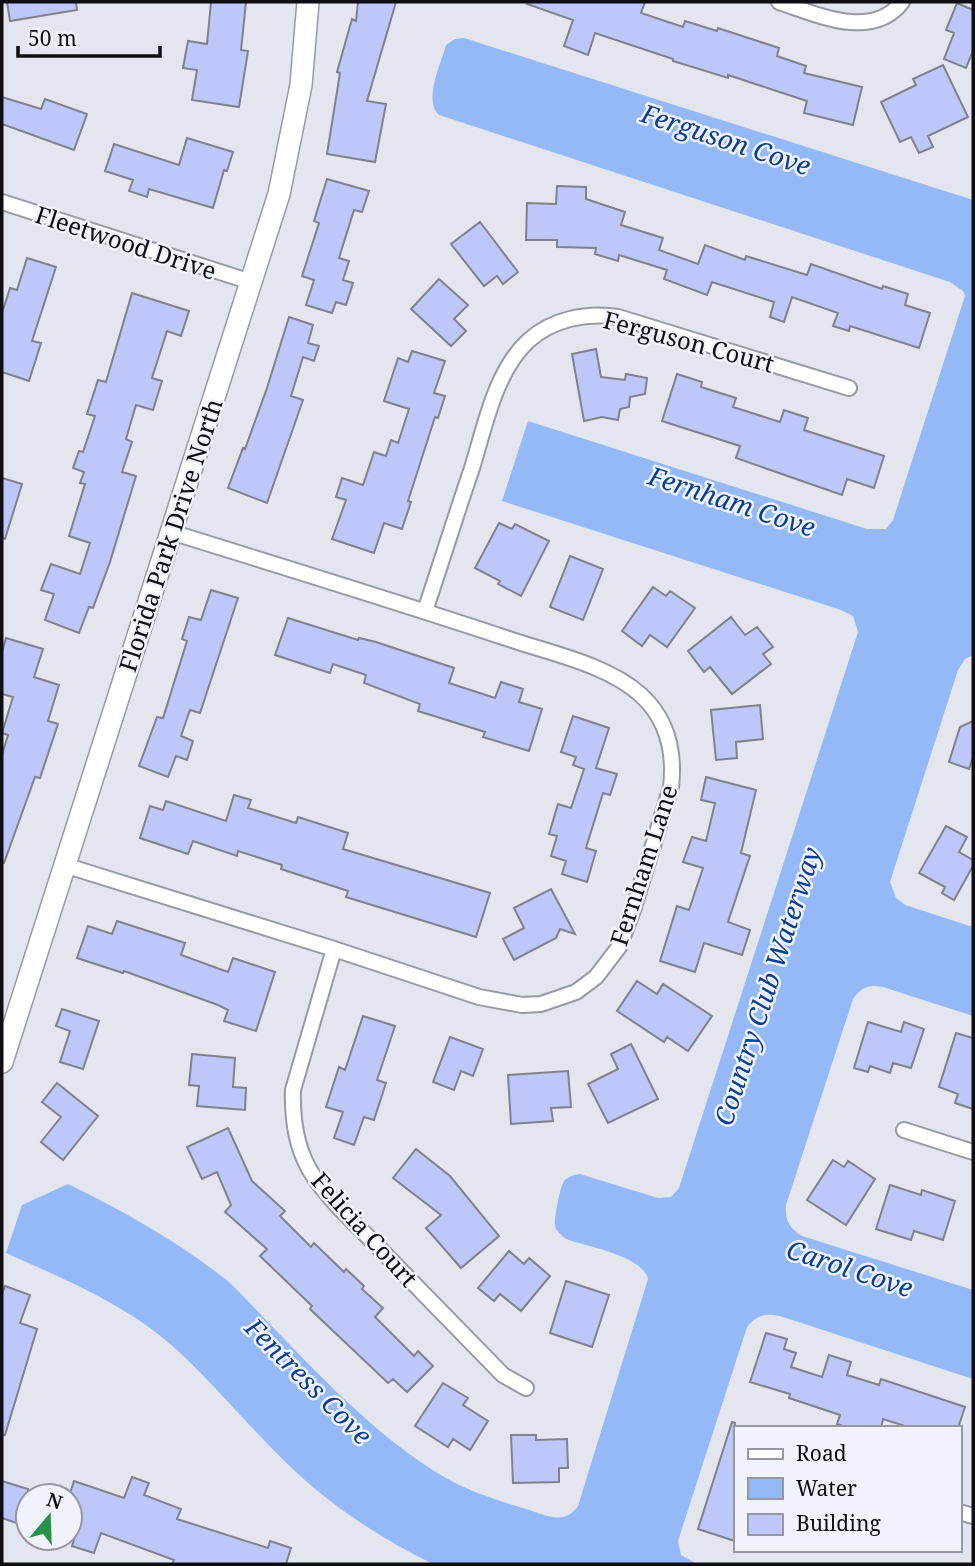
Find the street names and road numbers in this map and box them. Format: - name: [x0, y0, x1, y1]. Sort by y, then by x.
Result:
- street label: Fleetwood Drive: [31, 197, 221, 287]
- street label: Ferguson Court: [600, 302, 778, 380]
- street label: Florida Park Drive North: [110, 394, 230, 676]
- street label: Fernham Lane: [601, 780, 685, 950]
- street label: Felicia Court: [305, 1164, 425, 1294]

